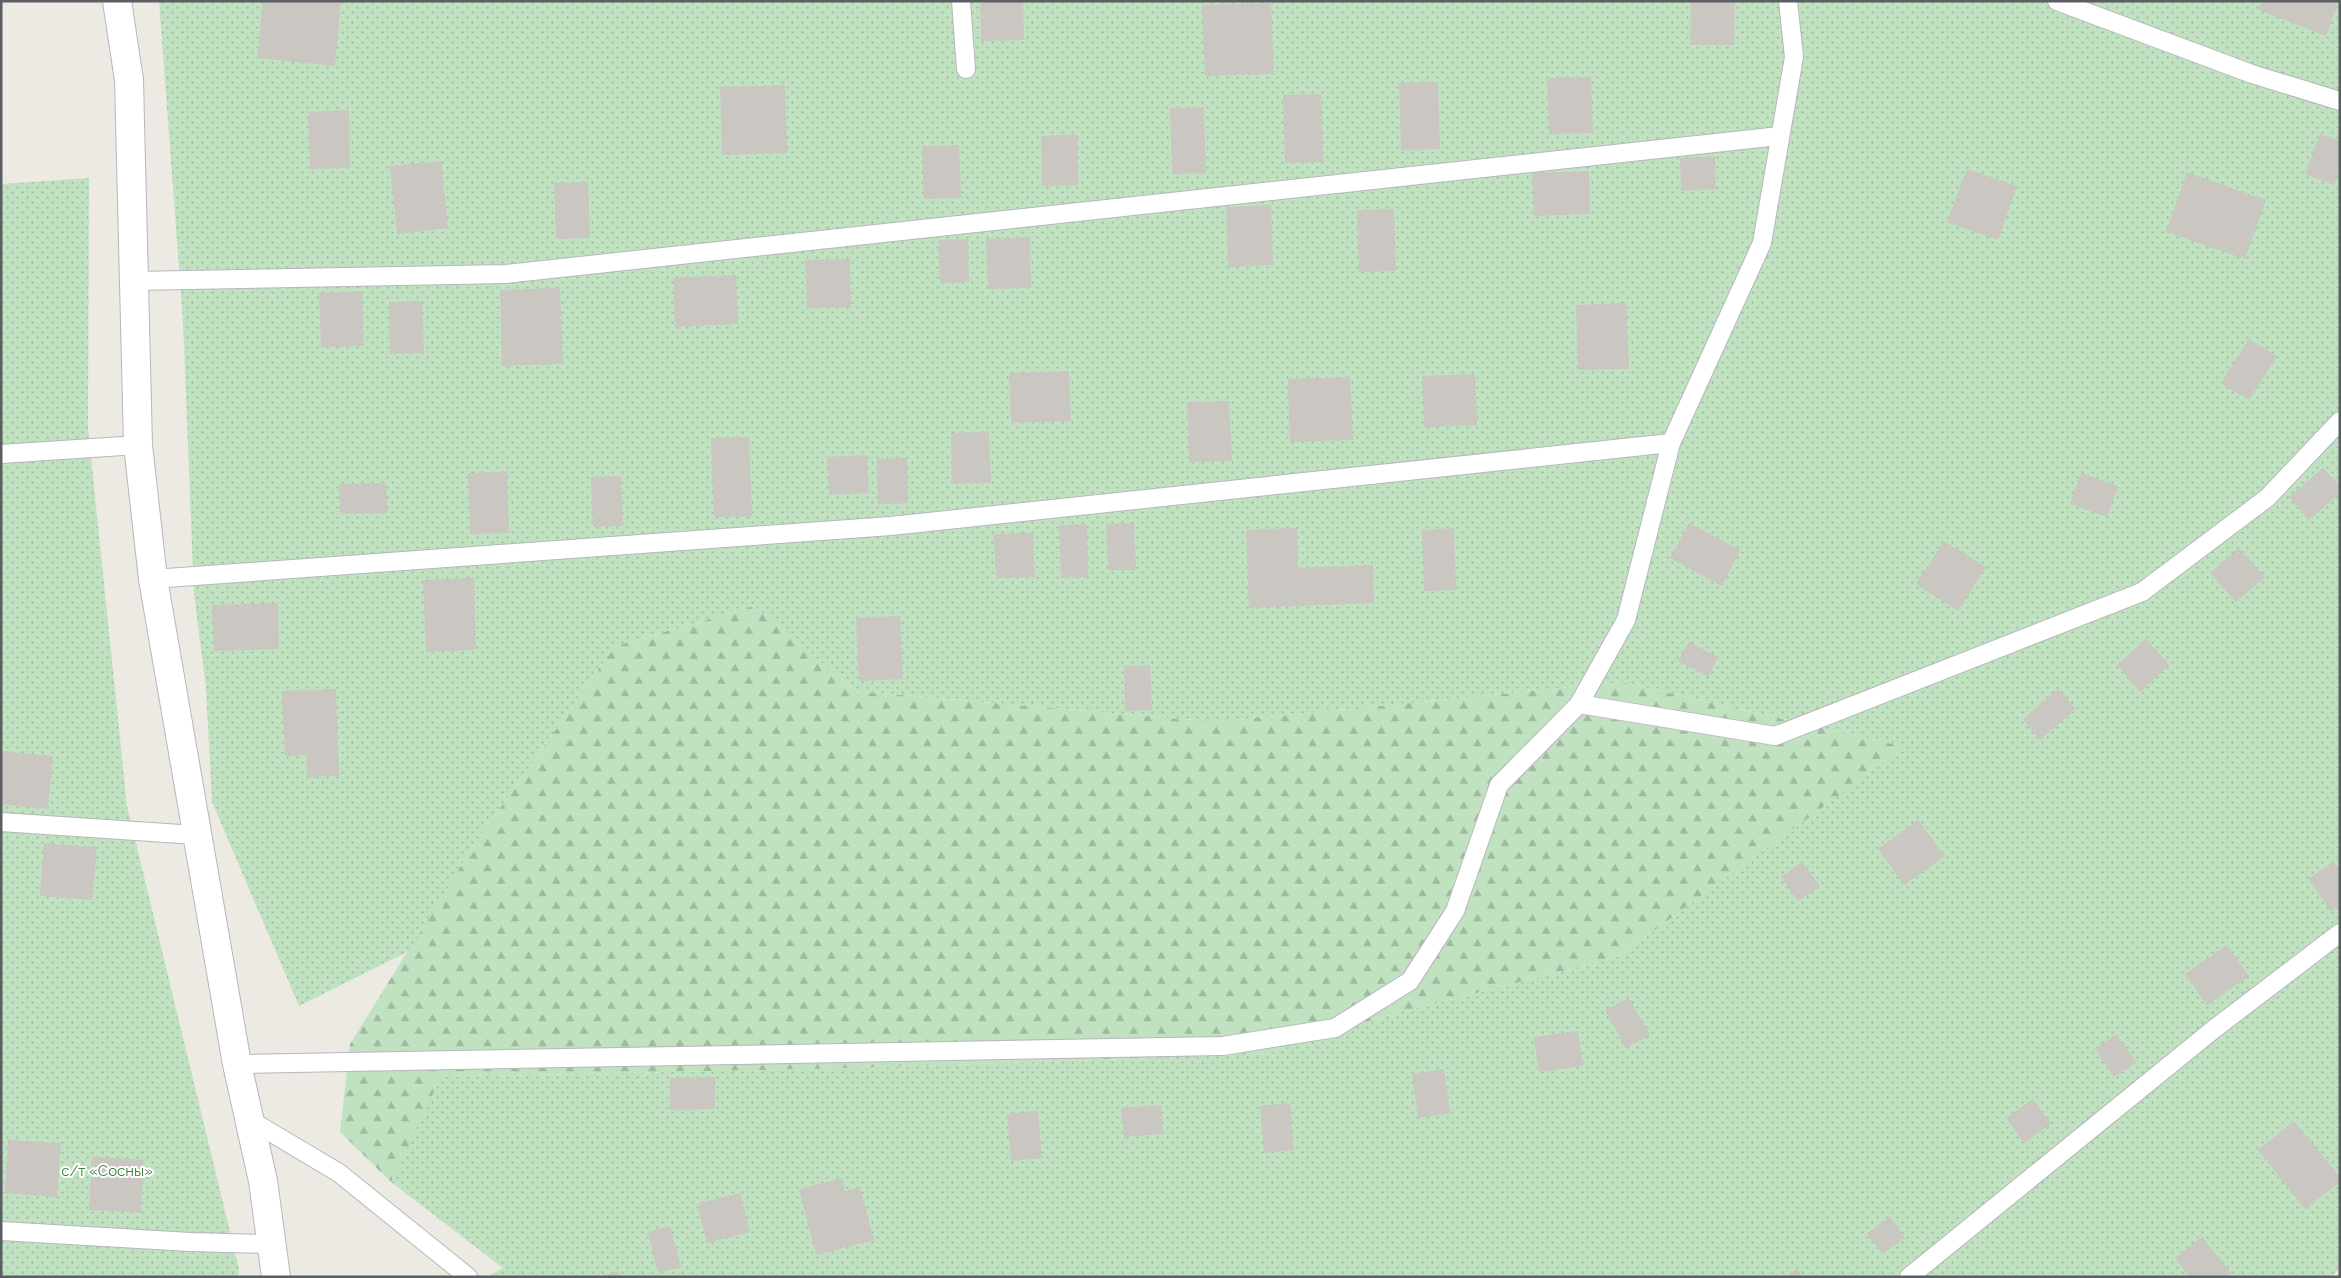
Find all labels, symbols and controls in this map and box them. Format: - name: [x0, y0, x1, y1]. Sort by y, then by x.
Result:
- park label: с/т «Сосны»: [61, 1162, 153, 1180]

